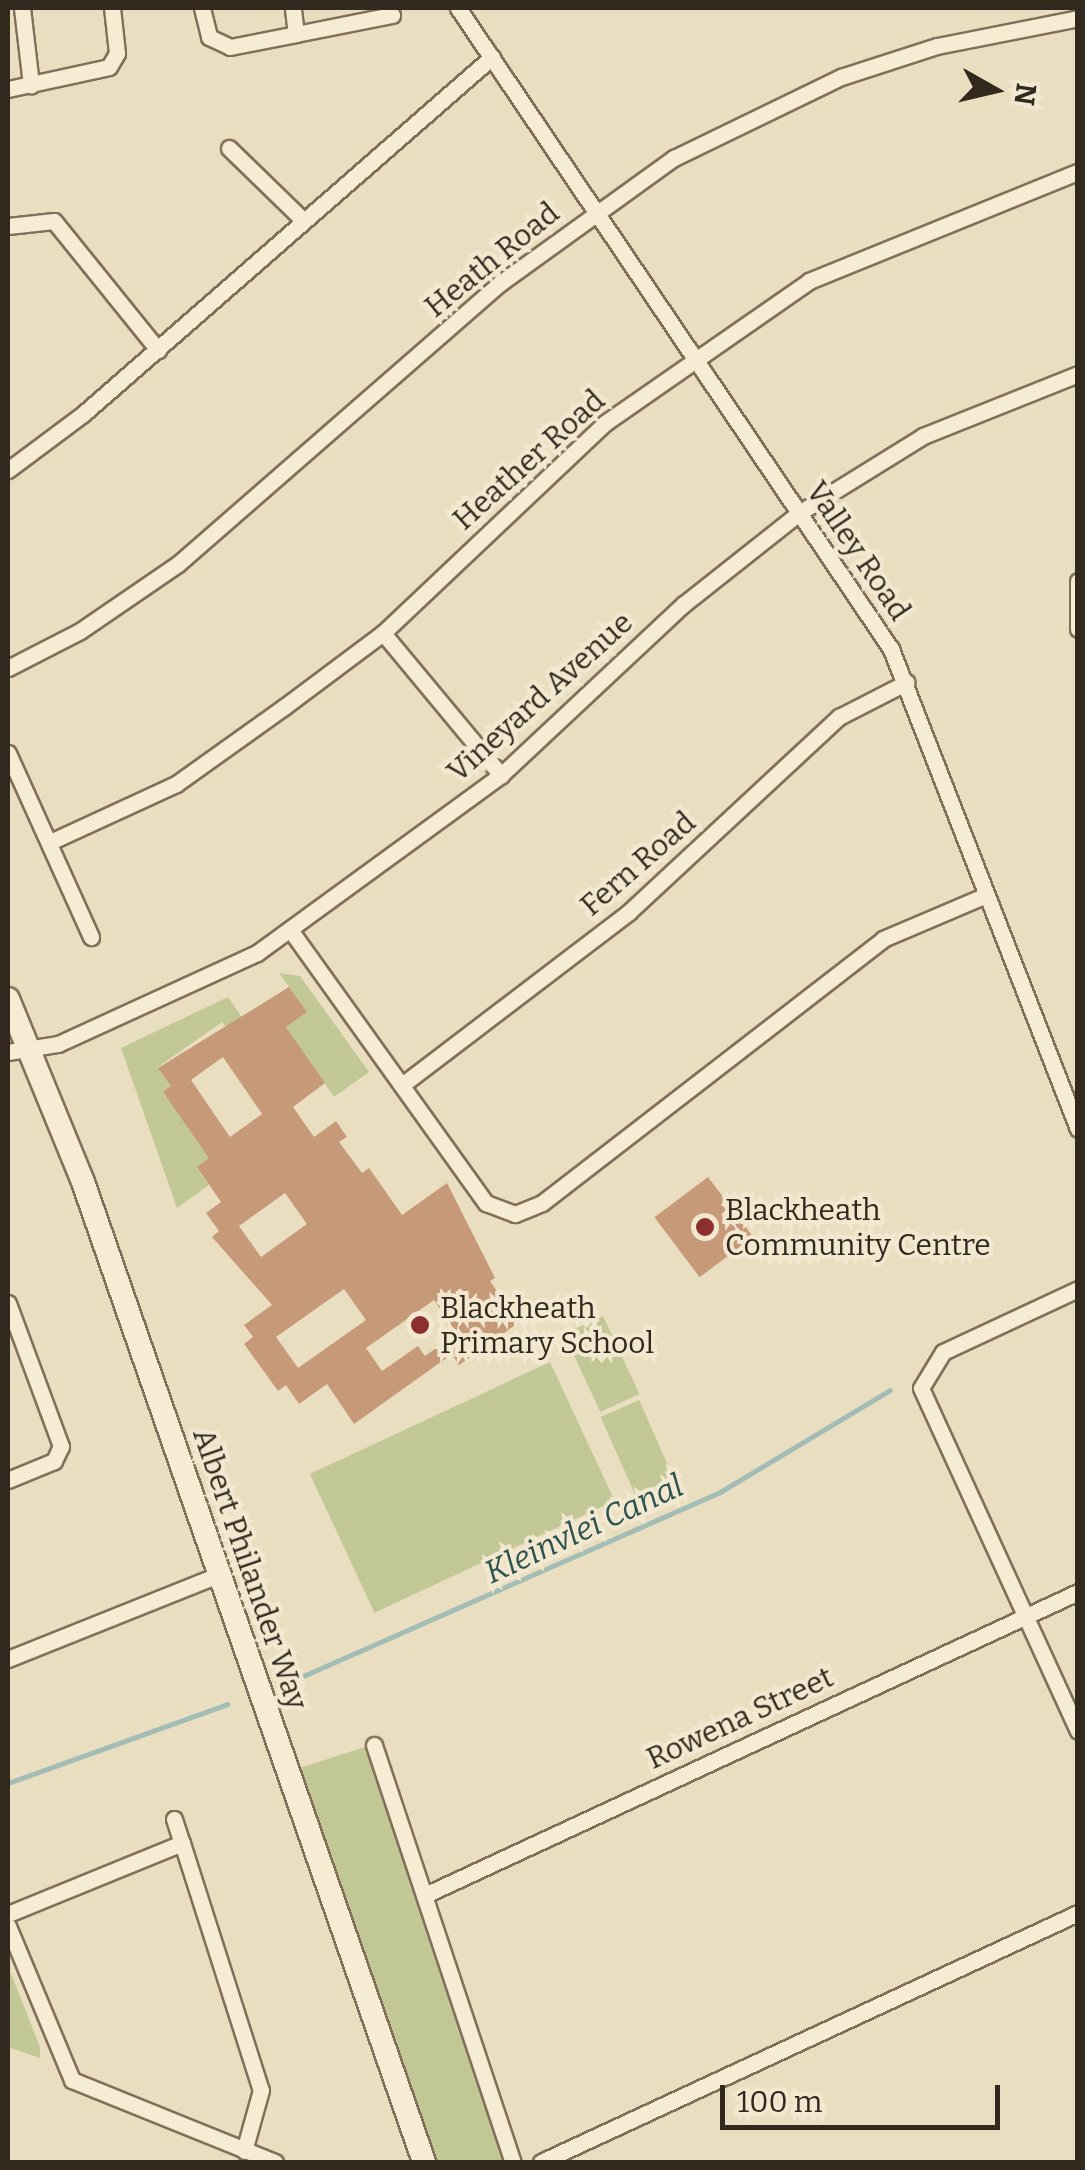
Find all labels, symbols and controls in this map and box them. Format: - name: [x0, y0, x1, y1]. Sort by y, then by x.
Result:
- north arrow: [945, 40, 1045, 140]
- text: N: [1007, 81, 1043, 107]
- street label: Heath Road: [418, 195, 566, 325]
- street label: Heather Road: [446, 383, 612, 537]
- street label: Valley Road: [798, 475, 918, 627]
- street label: Vineyard Avenue: [440, 604, 640, 790]
- street label: Fern Road: [573, 804, 703, 924]
- place label: Blackheath Community Centre: [725, 1192, 991, 1262]
- marker: Blackheath Community Centre: [694, 1216, 716, 1238]
- place label: Blackheath Primary School: [440, 1290, 654, 1360]
- marker: Blackheath Primary School: [409, 1314, 431, 1336]
- street label: Albert Philander Way: [185, 1424, 315, 1714]
- water label: Kleinvlei Canal: [479, 1466, 689, 1592]
- street label: Rowena Street: [641, 1659, 839, 1777]
- scale bar: [725, 2065, 1005, 2127]
- text: 100 m: [737, 2084, 822, 2120]

